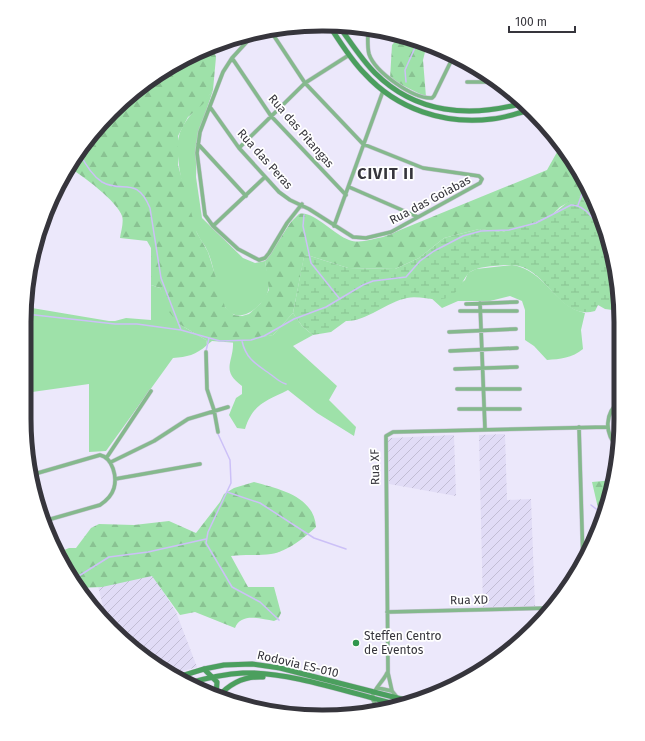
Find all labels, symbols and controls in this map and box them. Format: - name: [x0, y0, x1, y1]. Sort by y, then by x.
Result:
- scale bar: [509, 8, 575, 34]
- text: 100 m: [515, 15, 547, 29]
- street label: Rua das Pitangas: [265, 91, 337, 171]
- street label: Rua das Peras: [234, 126, 296, 192]
- district label: CIVIT II: [357, 164, 415, 183]
- street label: Rua das Goiabas: [387, 173, 473, 227]
- street label: Rua XF: [368, 449, 382, 485]
- street label: Rua XD: [450, 593, 488, 607]
- place label: Steffen Centro de Eventos: [364, 629, 442, 657]
- marker: Steffen Centro de Eventos: [351, 638, 361, 648]
- street label: Rodovia ES-010: [256, 648, 340, 680]

